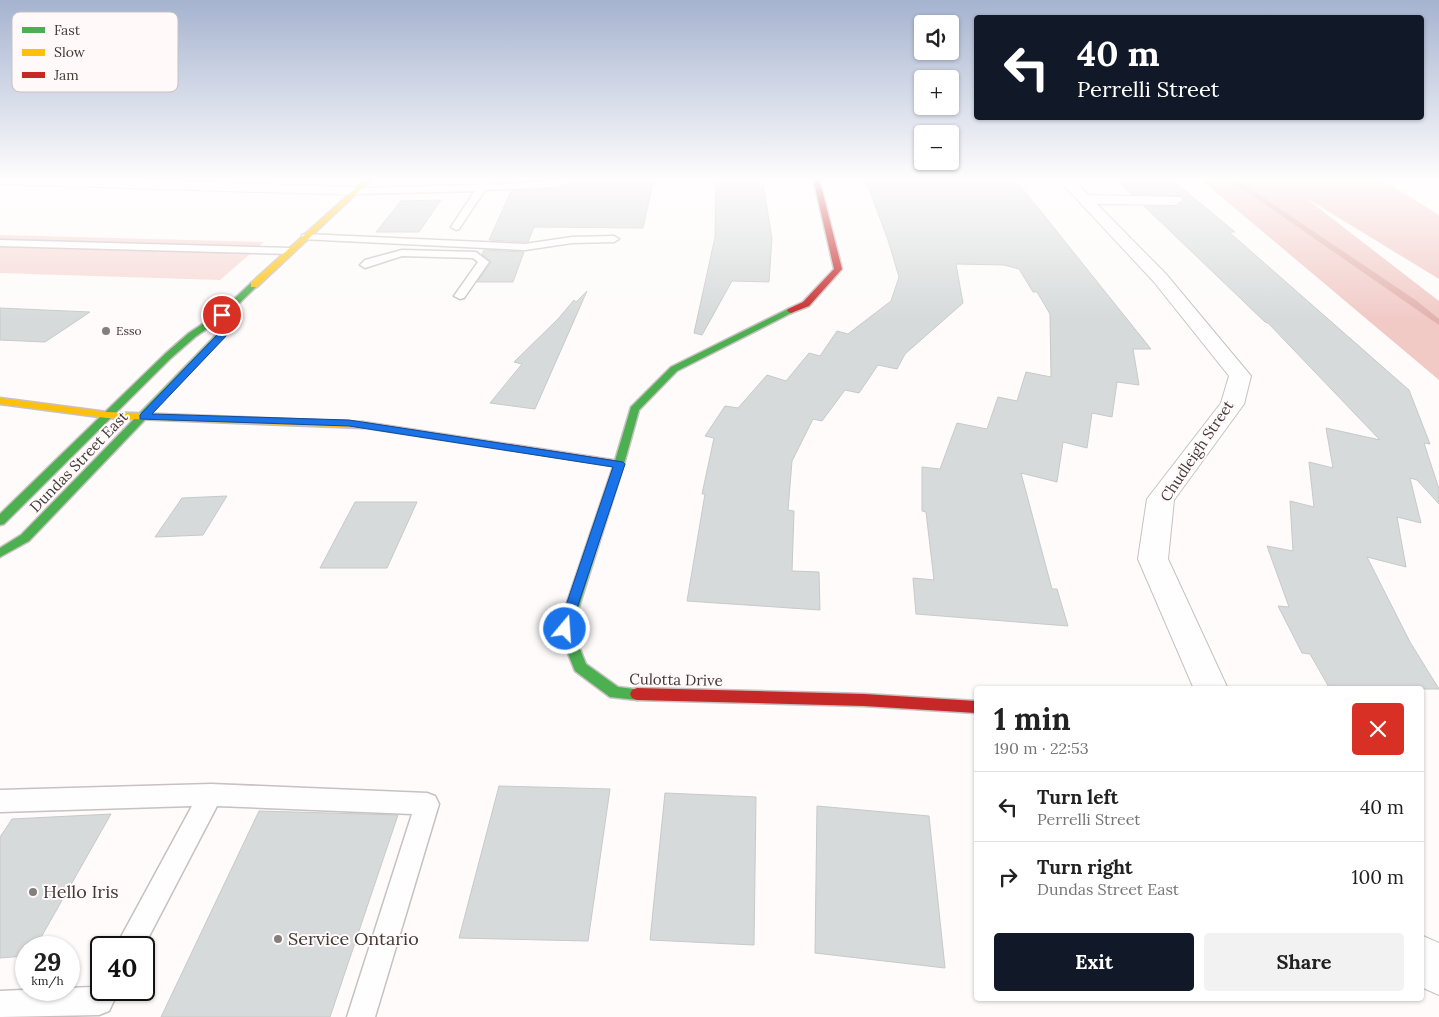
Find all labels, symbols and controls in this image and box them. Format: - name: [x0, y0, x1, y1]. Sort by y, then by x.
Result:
- legend: [12, 12, 178, 92]
- map controls: [914, 15, 959, 170]
- button: sound: [914, 15, 959, 60]
- text: Fast: [54, 21, 81, 39]
- text: 40 m: [1077, 31, 1160, 76]
- icon: left: [994, 35, 1059, 100]
- text: Slow: [54, 43, 86, 61]
- text: Jam: [53, 66, 79, 84]
- button: +: [914, 70, 959, 115]
- text: Perrelli Street: [1077, 75, 1219, 103]
- button: −: [914, 125, 959, 170]
- pin: [201, 294, 243, 336]
- icon: arrive: [208, 301, 236, 329]
- place label: Esso: [116, 323, 142, 338]
- marker: Esso: [100, 325, 112, 337]
- street label: Chudleigh Street: [1156, 396, 1238, 505]
- street label: Dundas Street East: [26, 407, 132, 516]
- position arrow: [538, 602, 590, 654]
- street label: Culotta Drive: [629, 669, 723, 690]
- text: 1 min: [994, 700, 1071, 738]
- button: close: [1352, 703, 1404, 755]
- text: 190 m · 22:53: [994, 738, 1089, 758]
- text: Turn left: [1037, 785, 1118, 809]
- icon: left: [994, 793, 1022, 821]
- text: 40 m: [1360, 795, 1404, 819]
- text: Perrelli Street: [1037, 809, 1140, 829]
- text: Turn right: [1037, 855, 1133, 879]
- icon: right: [994, 863, 1022, 891]
- text: 100 m: [1352, 865, 1404, 889]
- text: Dundas Street East: [1037, 879, 1179, 899]
- place label: Hello Iris: [43, 880, 119, 903]
- marker: Hello Iris: [27, 886, 39, 898]
- place label: Service Ontario: [288, 927, 419, 950]
- marker: Service Ontario: [272, 933, 284, 945]
- button: Exit: [994, 933, 1194, 991]
- button: Share: [1204, 933, 1404, 991]
- speed limit sign: 40: [90, 936, 155, 1001]
- text: 29: [34, 946, 61, 978]
- text: km/h: [31, 973, 64, 988]

